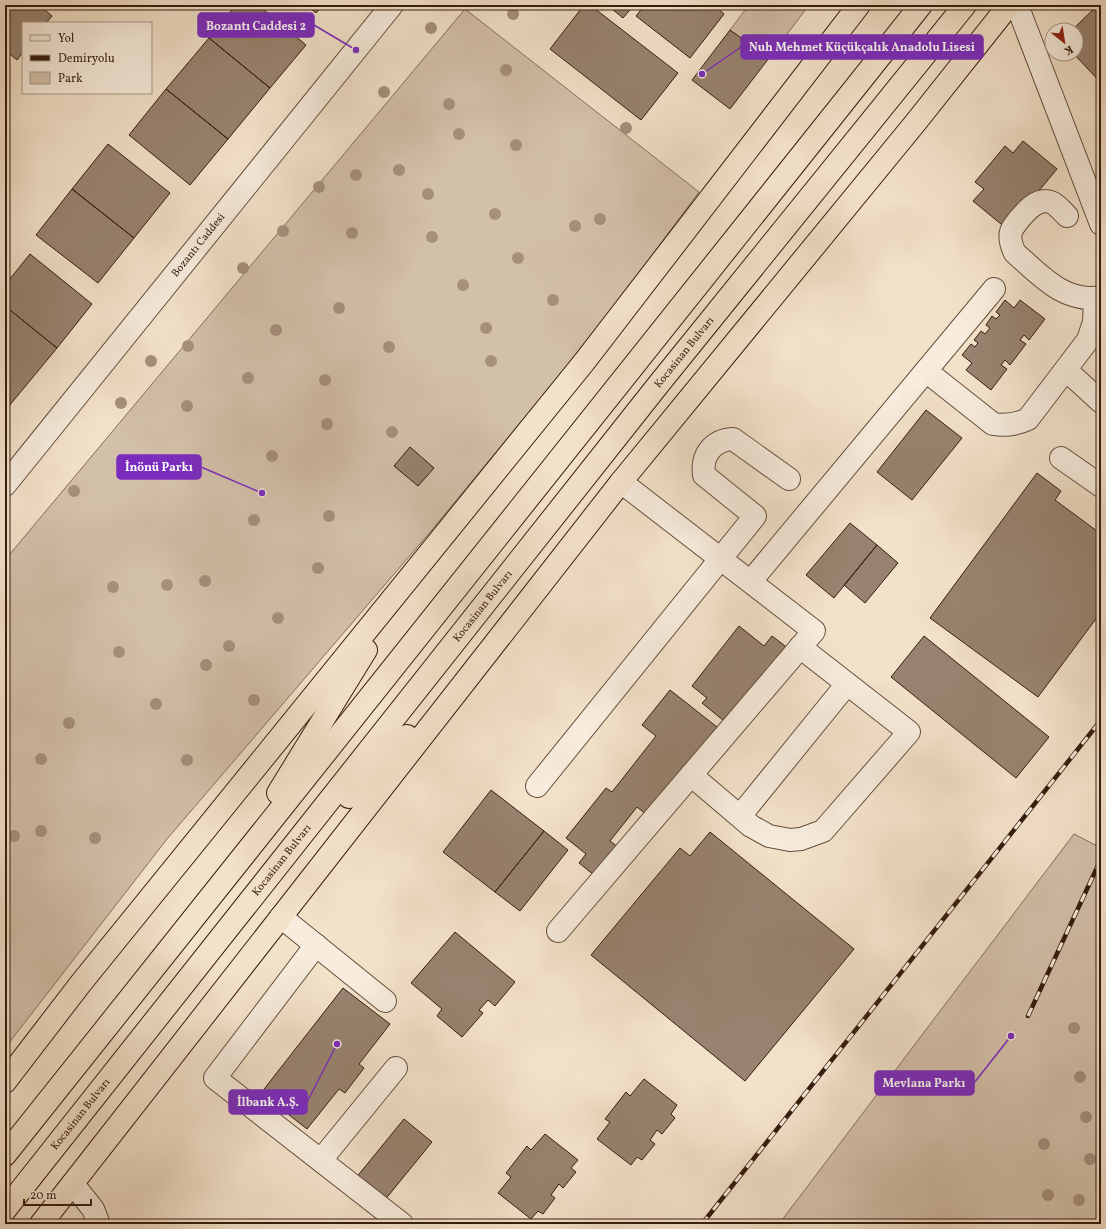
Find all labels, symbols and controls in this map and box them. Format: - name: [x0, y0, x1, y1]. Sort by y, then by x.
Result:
- callout: Bozantı Caddesi 2: [198, 13, 314, 37]
- text: Bozantı Caddesi 2: [206, 19, 306, 35]
- legend: [22, 22, 152, 94]
- north arrow: [1044, 22, 1084, 62]
- text: Yol: [58, 31, 75, 47]
- callout: Nuh Mehmet Küçükçalık Anadolu Lisesi: [741, 35, 983, 59]
- text: Nuh Mehmet Küçükçalık Anadolu Lisesi: [749, 40, 975, 56]
- text: K: [1061, 41, 1075, 58]
- text: Demiryolu: [58, 51, 115, 67]
- text: Park: [58, 71, 83, 87]
- street label: Bozantı Caddesi: [168, 210, 229, 280]
- street label: Kocasinan Bulvarı: [651, 314, 718, 391]
- callout: İnönü Parkı: [117, 455, 201, 479]
- text: İnönü Parkı: [125, 460, 193, 476]
- street label: Kocasinan Bulvarı: [450, 567, 516, 645]
- street label: Kocasinan Bulvarı: [249, 821, 315, 899]
- callout: Mevlana Parkı: [875, 1071, 974, 1095]
- street label: Kocasinan Bulvarı: [48, 1075, 114, 1153]
- text: Mevlana Parkı: [883, 1076, 966, 1092]
- callout: İlbank A.Ş.: [229, 1090, 307, 1114]
- text: İlbank A.Ş.: [237, 1095, 299, 1111]
- scale bar: [24, 1181, 91, 1207]
- text: 20 m: [30, 1188, 57, 1204]

